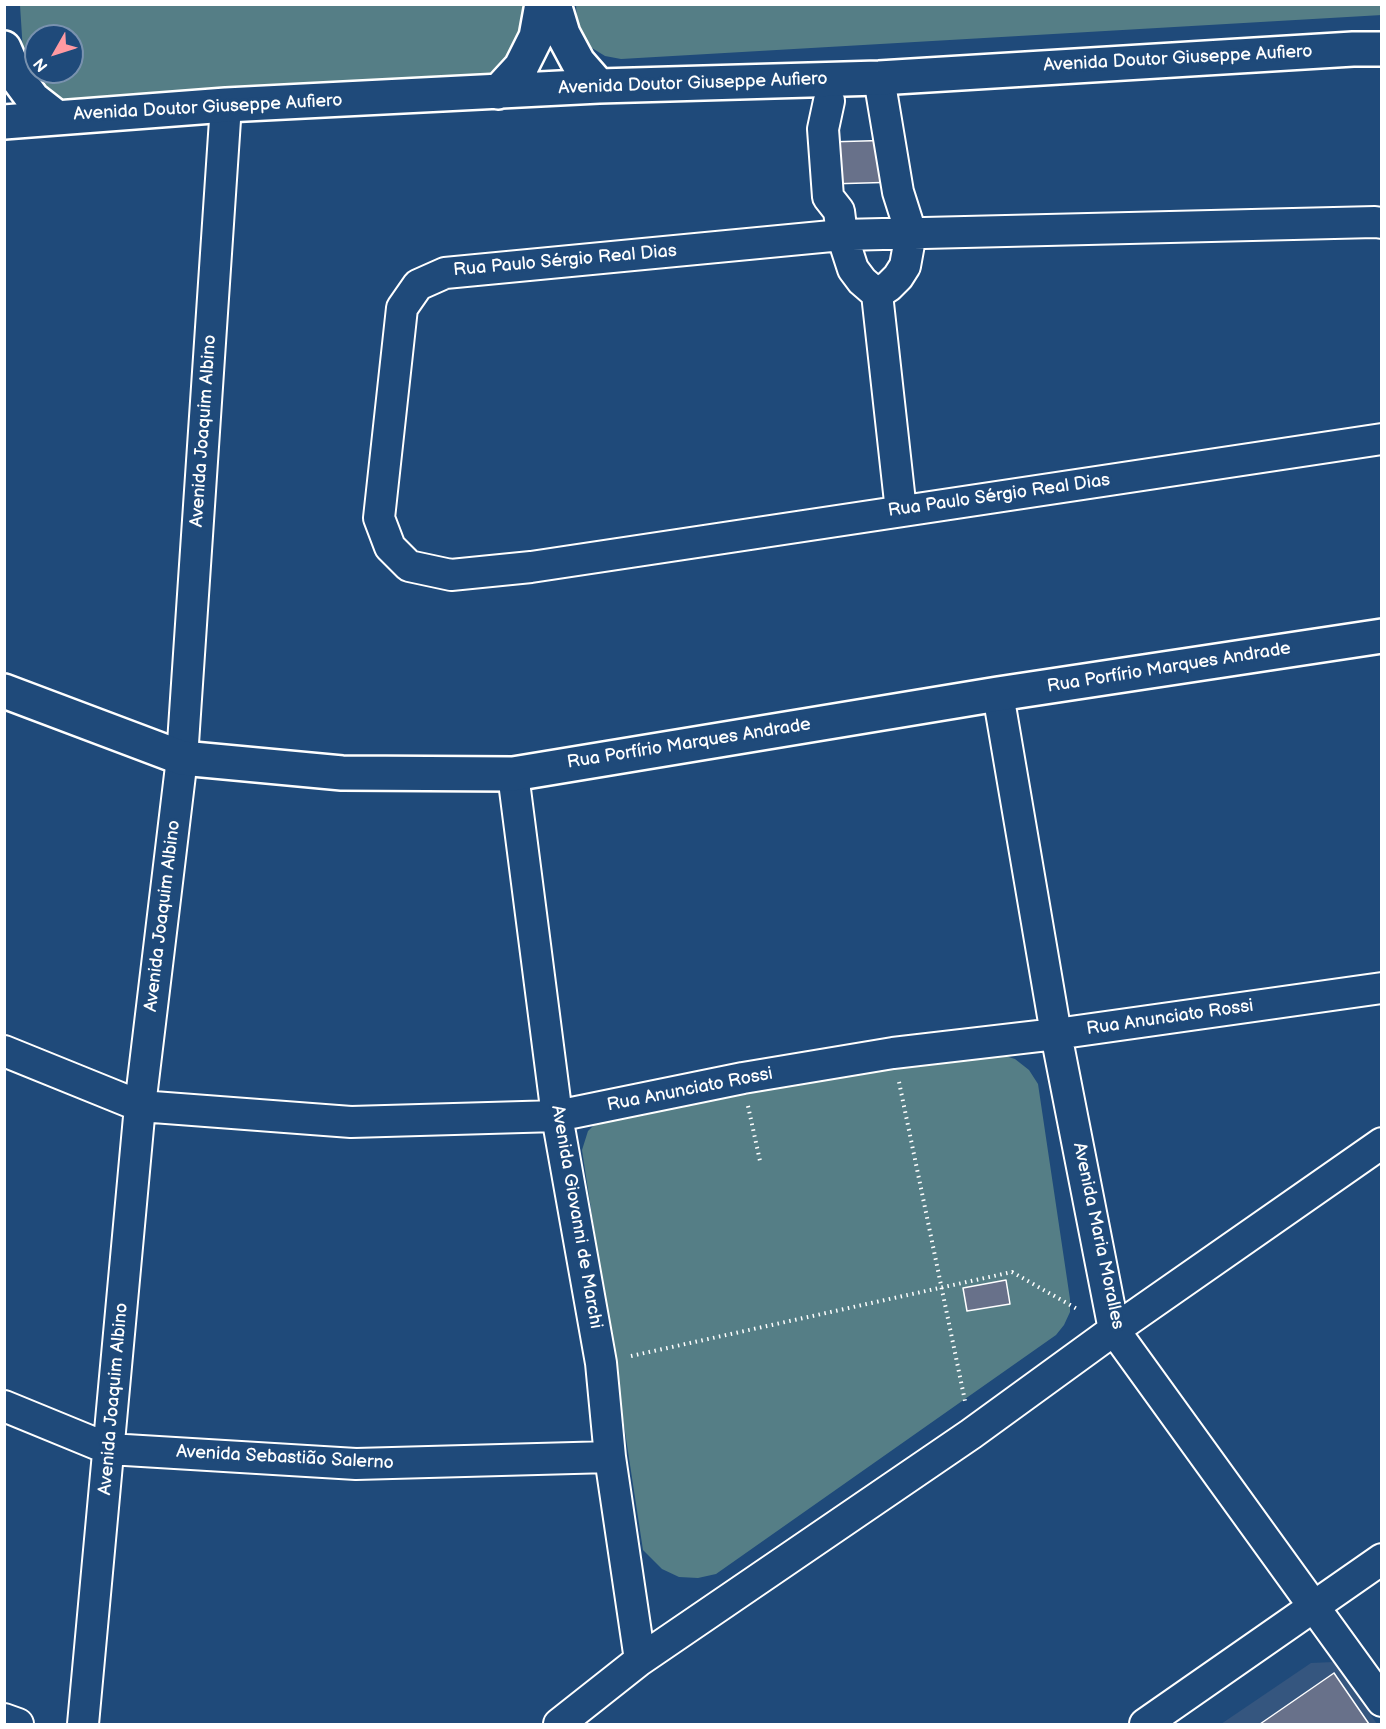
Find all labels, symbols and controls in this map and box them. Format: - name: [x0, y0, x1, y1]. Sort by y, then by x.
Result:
- north arrow: [24, 24, 84, 84]
- street label: Avenida Doutor Giuseppe Aufiero: [1043, 41, 1313, 77]
- text: N: [30, 54, 52, 75]
- street label: Avenida Doutor Giuseppe Aufiero: [558, 69, 828, 99]
- street label: Avenida Doutor Giuseppe Aufiero: [73, 90, 343, 126]
- street label: Rua Paulo Sérgio Real Dias: [452, 240, 678, 282]
- street label: Avenida Joaquim Albino: [186, 334, 222, 528]
- street label: Rua Paulo Sérgio Real Dias: [887, 470, 1111, 522]
- street label: Rua Porfírio Marques Andrade: [1046, 638, 1292, 698]
- street label: Rua Porfírio Marques Andrade: [566, 714, 812, 774]
- street label: Avenida Joaquim Albino: [141, 819, 185, 1013]
- street label: Rua Anunciato Rossi: [1085, 996, 1255, 1040]
- street label: Rua Anunciato Rossi: [605, 1063, 775, 1117]
- street label: Avenida Giovanni de Marchi: [546, 1104, 606, 1330]
- street label: Avenida Maria Moralles: [1068, 1141, 1128, 1331]
- street label: Avenida Joaquim Albino: [95, 1302, 133, 1496]
- street label: Avenida Sebastião Salerno: [176, 1442, 394, 1474]

